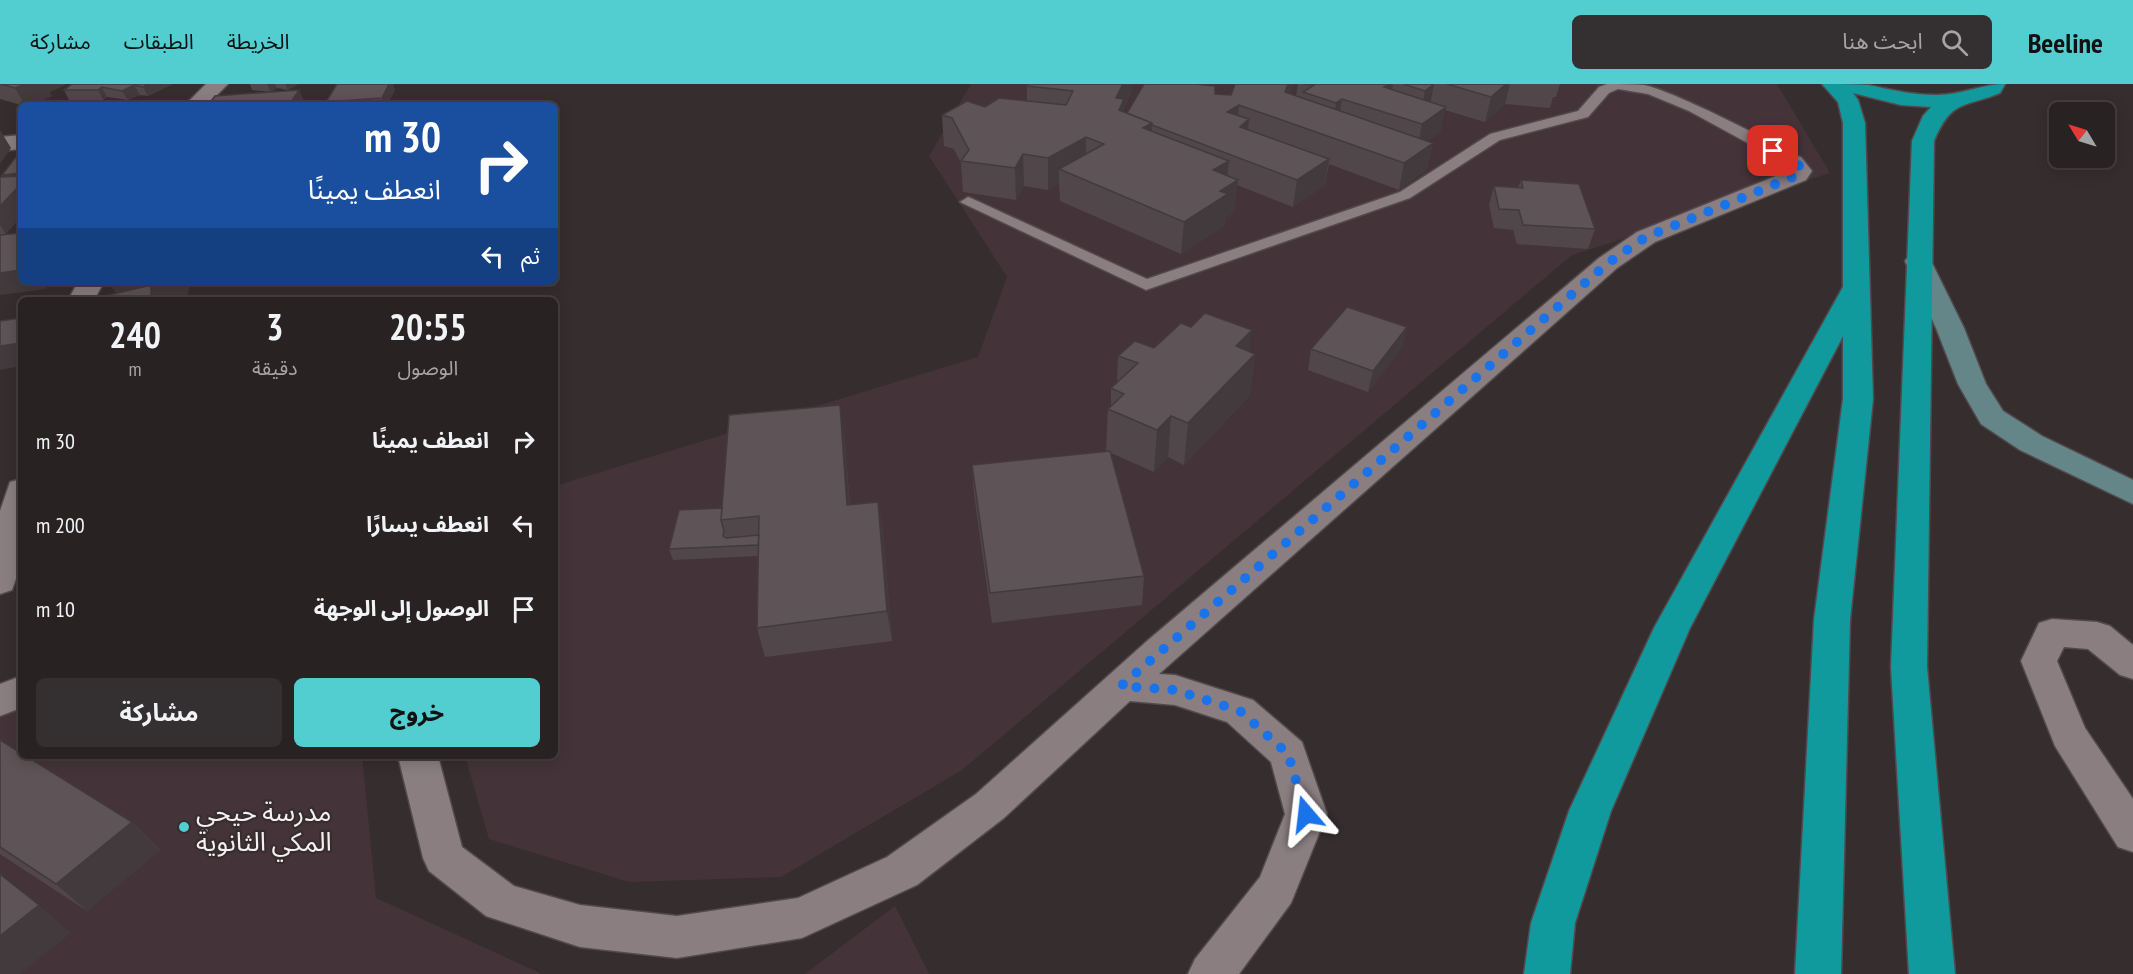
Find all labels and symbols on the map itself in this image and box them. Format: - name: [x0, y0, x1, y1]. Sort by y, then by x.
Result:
- north arrow: [2049, 102, 2115, 168]
- pin: [1747, 125, 1798, 176]
- position arrow: [1274, 782, 1338, 846]
- place label: مدرسة حيحي المكي الثانوية: [196, 795, 332, 862]
- marker: مدرسة حيحي المكي الثانوية: [177, 820, 191, 834]

